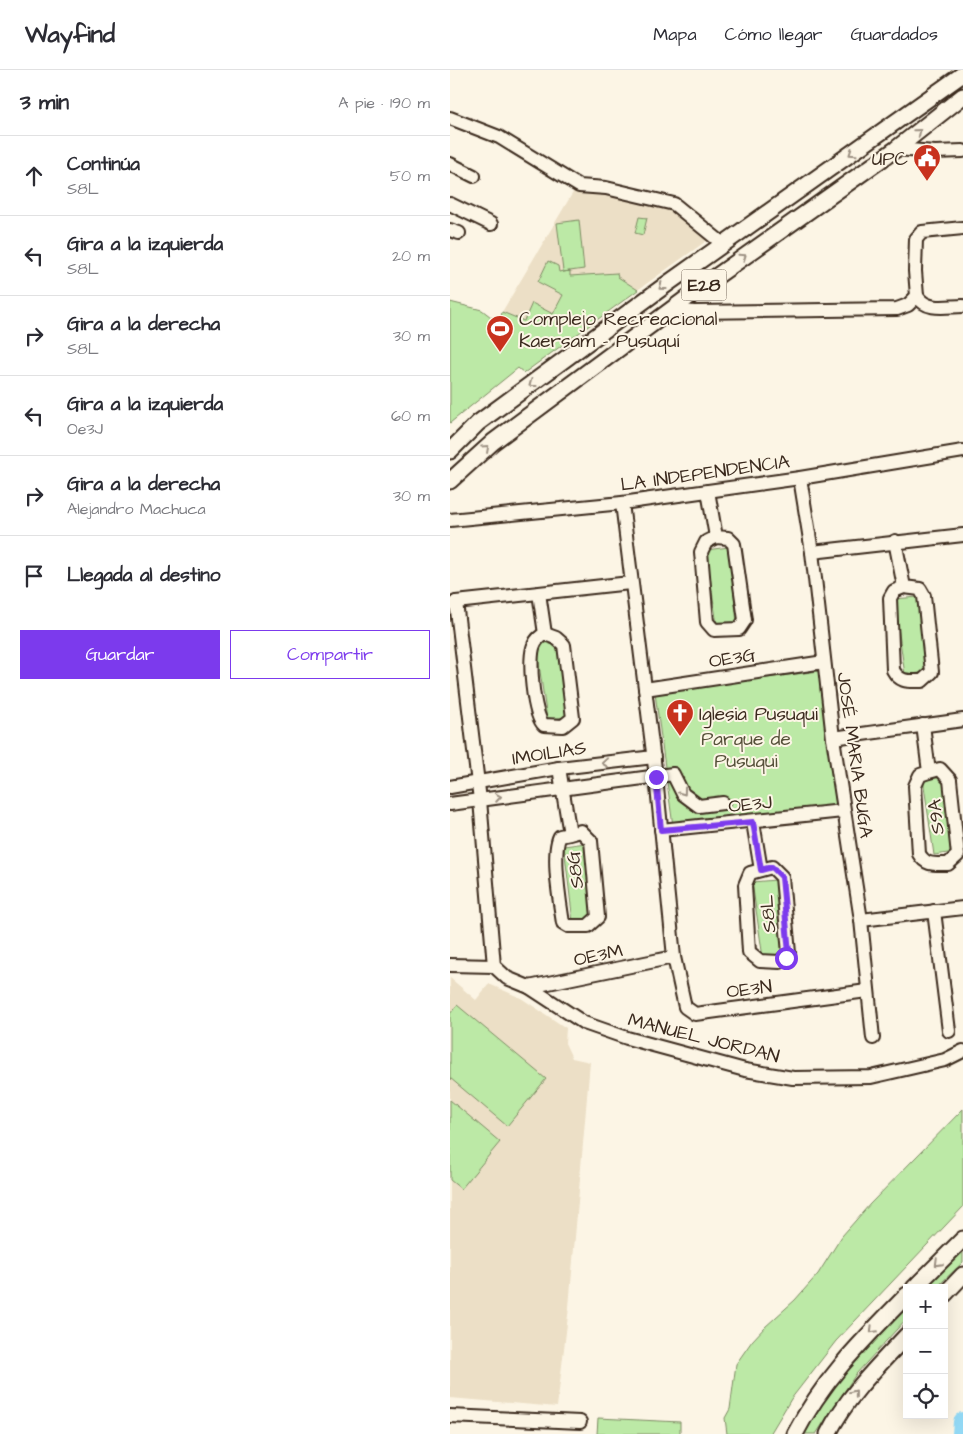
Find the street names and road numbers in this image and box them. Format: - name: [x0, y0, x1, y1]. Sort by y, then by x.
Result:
- road number: E28: [682, 270, 726, 300]
- street label: LA INDEPENDENCIA: [619, 448, 792, 499]
- street label: OE3G: [707, 641, 757, 675]
- street label: JOSÉ MARIA BUGA: [829, 670, 880, 840]
- street label: IMOILIAS: [510, 734, 588, 773]
- street label: OE3J: [727, 789, 773, 820]
- street label: S9A: [921, 798, 952, 836]
- street label: S8G: [560, 849, 591, 890]
- street label: S8L: [753, 894, 784, 934]
- street label: OE3M: [571, 937, 626, 974]
- street label: OE3N: [725, 973, 774, 1006]
- street label: MANUEL JORDAN: [625, 1007, 782, 1070]

